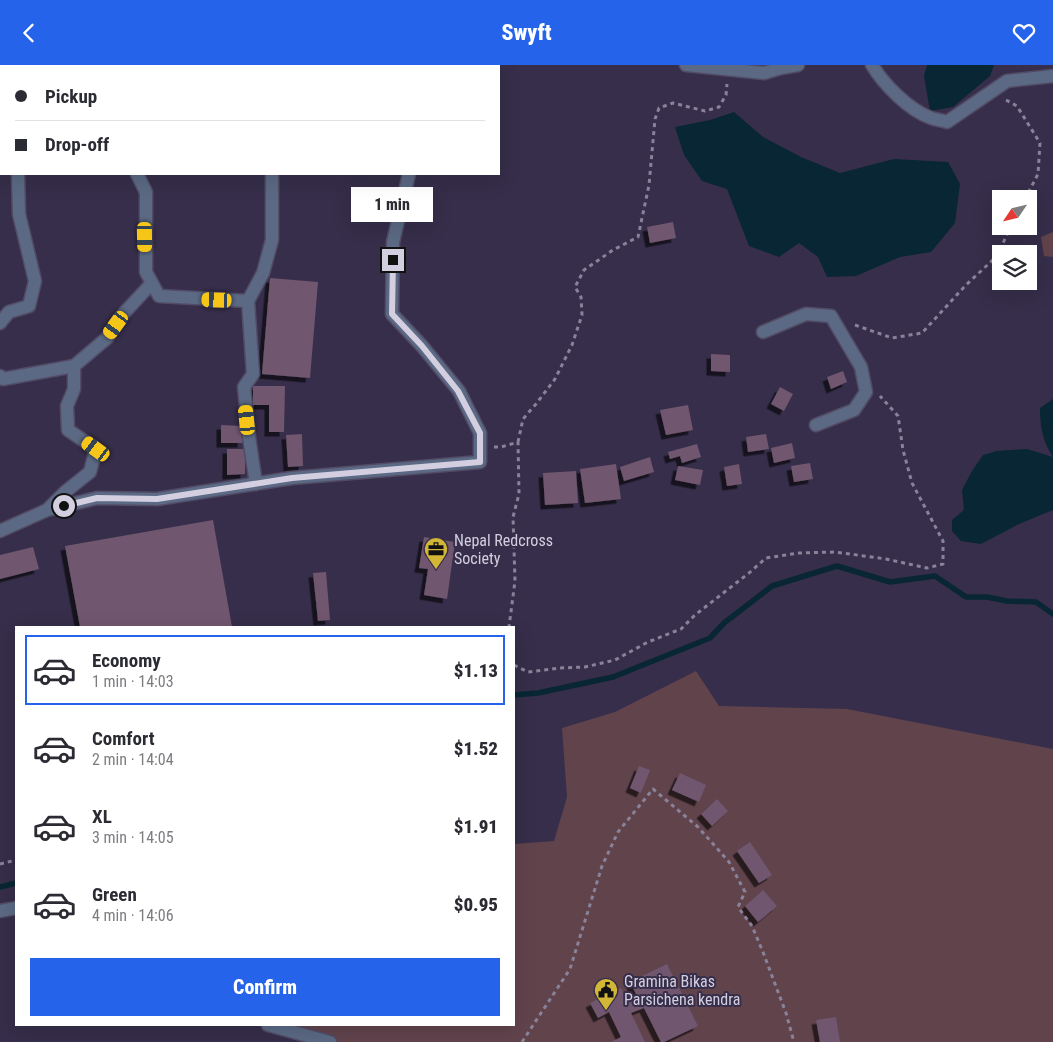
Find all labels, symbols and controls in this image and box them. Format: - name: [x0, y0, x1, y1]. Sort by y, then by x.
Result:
- icon: back: [15, 19, 43, 47]
- icon: heart: [1010, 19, 1038, 47]
- text: Swyft: [501, 20, 552, 45]
- text: Pickup: [45, 85, 97, 108]
- text: Drop-off: [45, 133, 109, 156]
- callout: 1 min: [352, 187, 434, 223]
- north arrow: [992, 190, 1038, 235]
- map controls: [992, 190, 1037, 290]
- text: 1 min: [374, 195, 410, 214]
- car: [137, 222, 152, 252]
- button: layers: [992, 245, 1037, 290]
- route end: [382, 249, 404, 271]
- car: [201, 292, 232, 308]
- car: [101, 308, 130, 342]
- car: [237, 404, 256, 436]
- car: [79, 434, 112, 464]
- route start: [53, 495, 75, 517]
- place label: Nepal Redcross Society: [454, 531, 553, 568]
- office icon: Nepal Redcross Society: [423, 536, 449, 570]
- icon: car: [32, 648, 77, 693]
- text: Economy: [92, 649, 161, 672]
- text: $1.13: [454, 659, 498, 682]
- text: 1 min · 14:03: [92, 672, 174, 691]
- icon: car: [32, 726, 77, 771]
- text: Comfort: [92, 727, 155, 750]
- text: $1.52: [454, 737, 498, 760]
- text: 2 min · 14:04: [92, 750, 174, 769]
- icon: car: [32, 804, 77, 849]
- text: XL: [92, 805, 112, 828]
- text: $1.91: [454, 815, 498, 838]
- text: 3 min · 14:05: [92, 828, 174, 847]
- icon: car: [32, 882, 77, 927]
- text: Green: [92, 883, 137, 906]
- text: $0.95: [454, 893, 498, 916]
- text: 4 min · 14:06: [92, 906, 174, 925]
- button: Confirm: [30, 958, 500, 1016]
- place label: Gramina Bikas Parsichena kendra: [624, 972, 740, 1009]
- public building icon: Gramina Bikas Parsichena kendra: [593, 977, 619, 1011]

